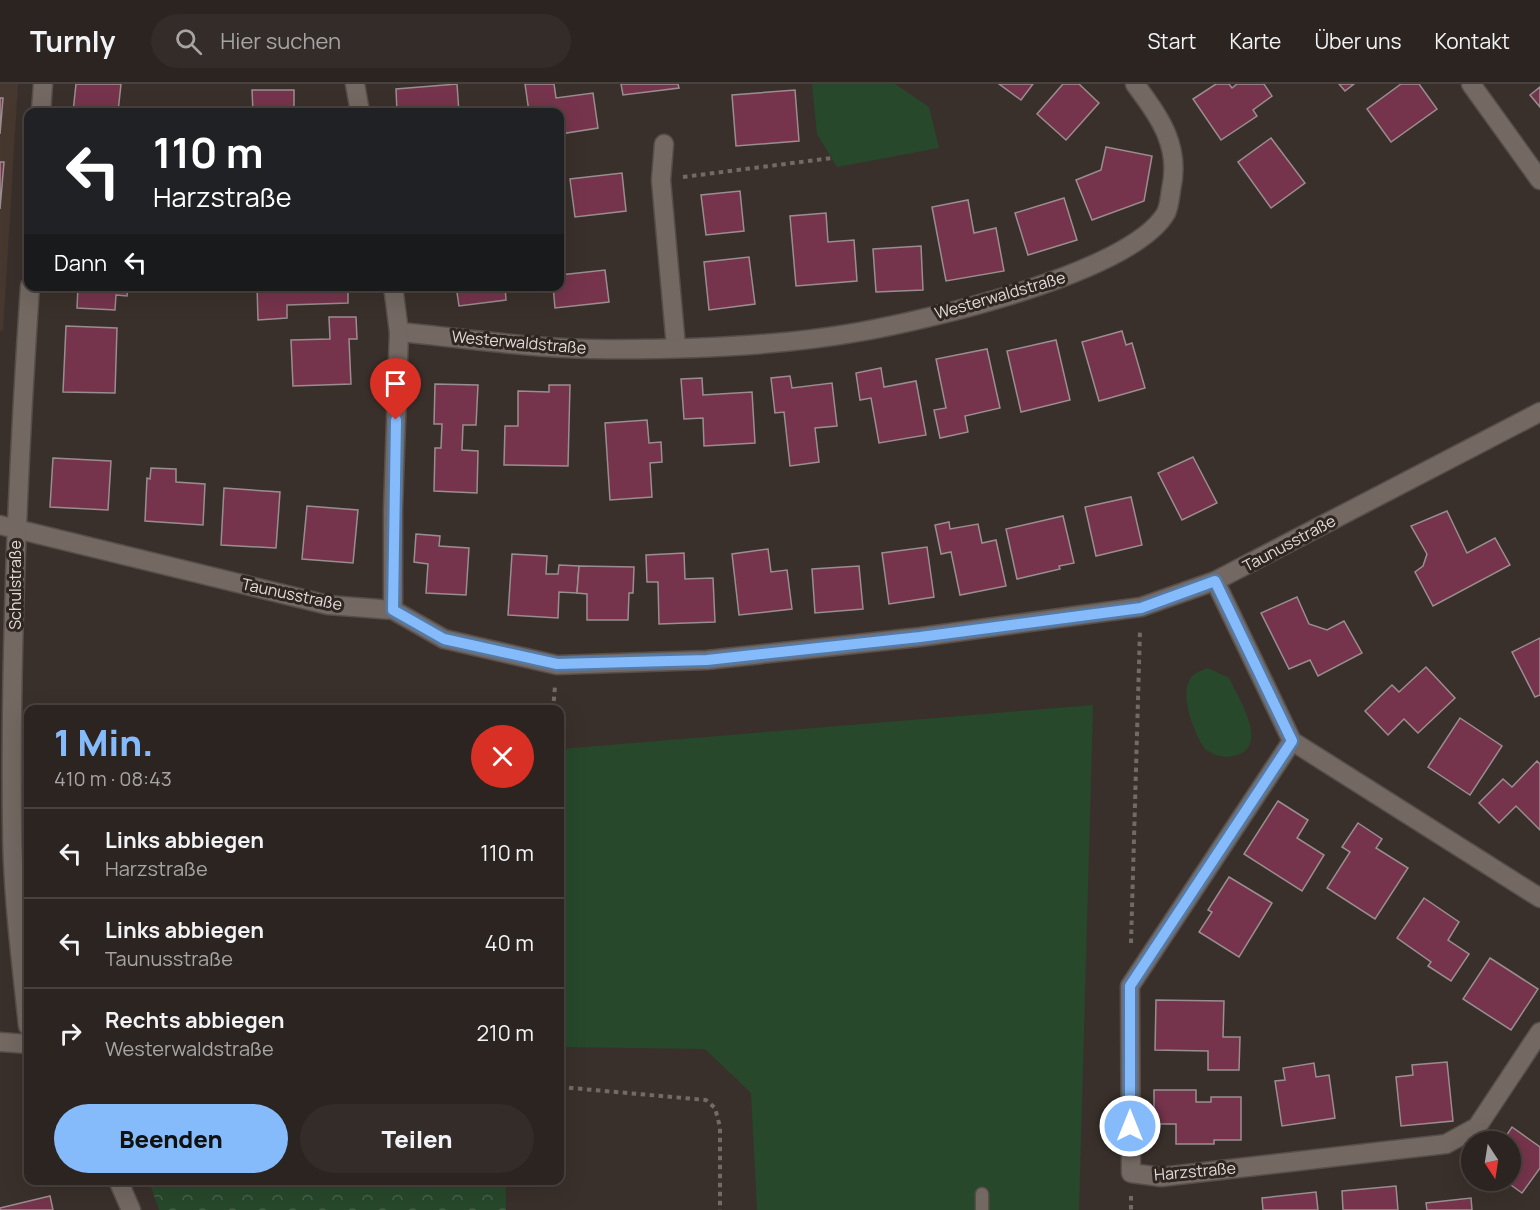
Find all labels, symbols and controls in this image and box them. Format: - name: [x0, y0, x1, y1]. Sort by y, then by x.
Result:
- search box: [151, 14, 571, 68]
- text: Turnly: [30, 22, 115, 60]
- icon: search: [172, 25, 205, 58]
- text: Hier suchen: [220, 26, 341, 56]
- text: Start: [1147, 27, 1196, 55]
- text: Karte: [1229, 27, 1281, 55]
- text: Über uns: [1314, 27, 1402, 55]
- text: Kontakt: [1435, 27, 1510, 55]
- text: 110 m: [153, 123, 264, 181]
- icon: left: [54, 132, 132, 210]
- text: Harzstraße: [153, 178, 292, 215]
- icon: left: [119, 246, 152, 279]
- text: Dann: [54, 248, 107, 278]
- street label: Westerwaldstraße: [932, 266, 1068, 324]
- street label: Westerwaldstraße: [451, 325, 587, 359]
- pin: [370, 358, 421, 420]
- icon: arrive: [379, 367, 412, 400]
- street label: Taunusstraße: [1239, 509, 1339, 577]
- street label: Schulstraße: [4, 540, 26, 630]
- street label: Taunusstraße: [240, 573, 344, 615]
- text: 1 Min.: [54, 718, 154, 767]
- button: close: [471, 725, 534, 788]
- text: 410 m · 08:43: [54, 765, 172, 792]
- text: Links abbiegen: [105, 825, 264, 855]
- icon: left: [54, 837, 87, 870]
- text: 110 m: [480, 838, 534, 868]
- text: Harzstraße: [105, 855, 208, 882]
- text: Links abbiegen: [105, 915, 264, 945]
- icon: left: [54, 927, 87, 960]
- text: 40 m: [485, 928, 534, 958]
- text: Taunusstraße: [105, 945, 233, 972]
- text: Rechts abbiegen: [105, 1005, 284, 1035]
- icon: right: [54, 1017, 87, 1050]
- text: 210 m: [476, 1018, 534, 1048]
- text: Westerwaldstraße: [105, 1035, 274, 1062]
- position arrow: [1098, 1094, 1162, 1158]
- button: Beenden: [54, 1104, 288, 1173]
- button: Teilen: [300, 1104, 534, 1173]
- north arrow: [1461, 1131, 1521, 1191]
- map controls: [1461, 1131, 1521, 1191]
- street label: Harzstraße: [1153, 1156, 1237, 1186]

